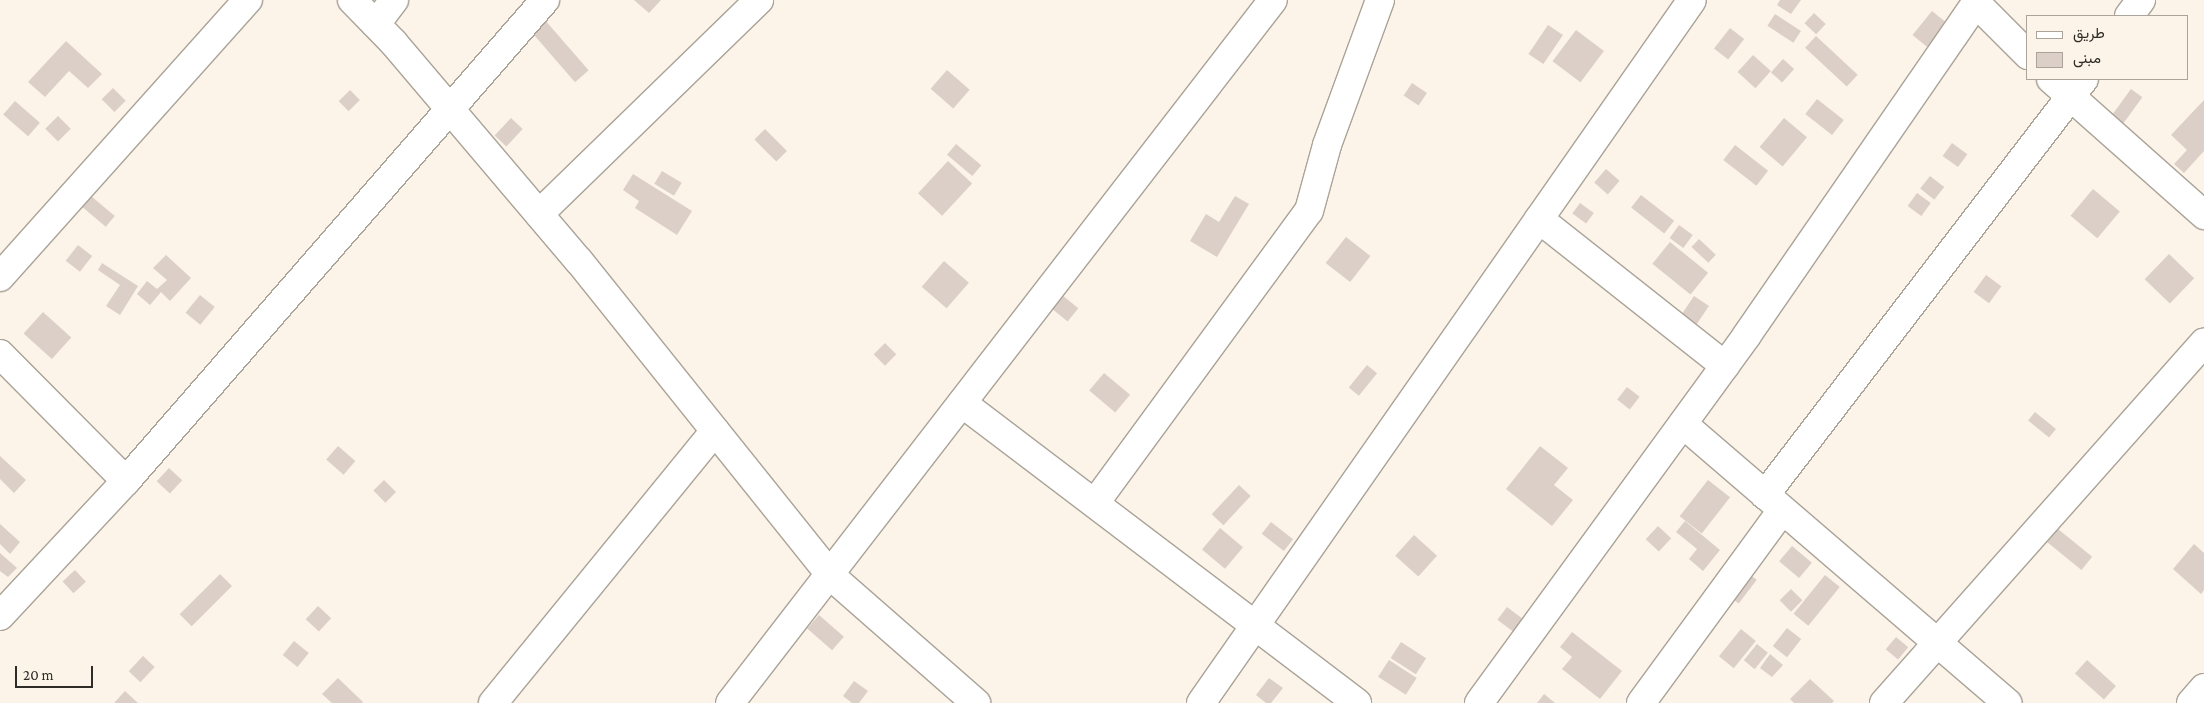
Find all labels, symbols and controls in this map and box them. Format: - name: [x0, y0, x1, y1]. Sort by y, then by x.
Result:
- legend: [2026, 15, 2189, 80]
- text: طريق: [2073, 25, 2105, 41]
- text: مبنى: [2073, 50, 2101, 66]
- scale bar: [18, 656, 95, 688]
- text: 20 m: [23, 667, 54, 683]

